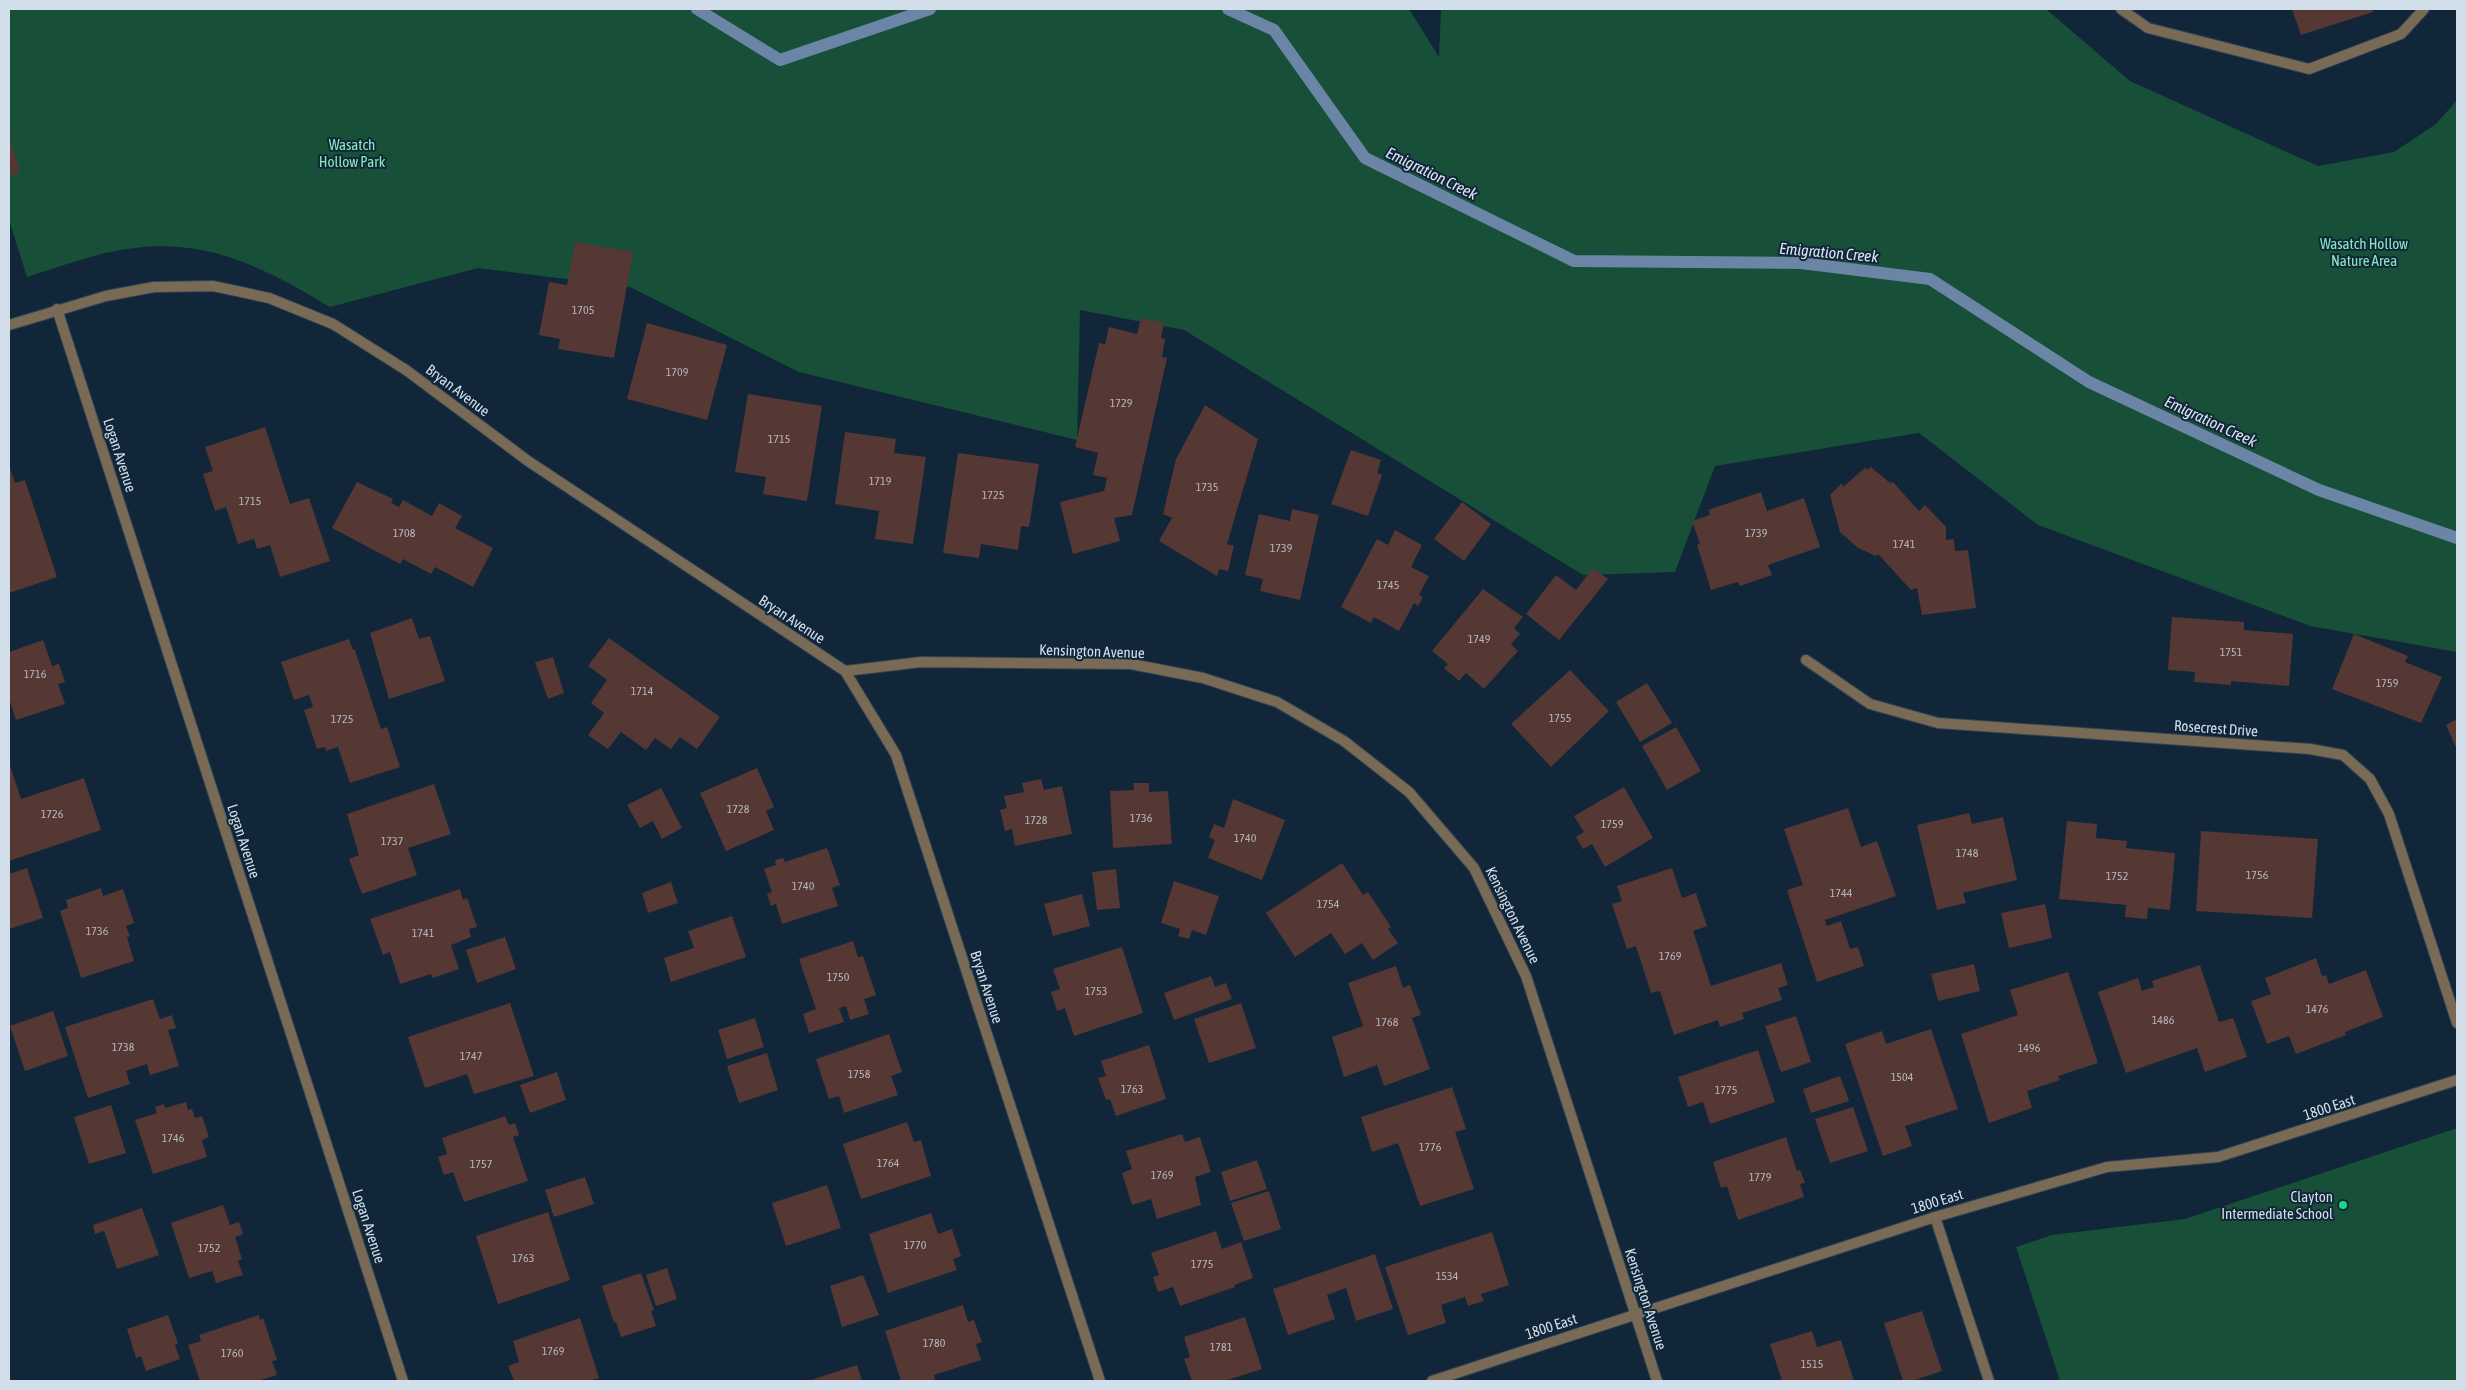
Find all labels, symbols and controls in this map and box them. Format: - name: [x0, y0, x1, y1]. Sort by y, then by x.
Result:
- park label: Wasatch Hollow Park: [319, 136, 386, 170]
- water label: Emigration Creek: [1383, 143, 1482, 204]
- park label: Wasatch Hollow Nature Area: [2320, 235, 2408, 269]
- water label: Emigration Creek: [1778, 239, 1880, 266]
- house number: 1705: [572, 303, 594, 317]
- street label: Bryan Avenue: [423, 361, 493, 420]
- house number: 1709: [666, 365, 689, 379]
- water label: Emigration Creek: [2162, 392, 2261, 452]
- house number: 1729: [1110, 396, 1133, 410]
- street label: Logan Avenue: [100, 416, 140, 494]
- house number: 1715: [768, 432, 790, 446]
- house number: 1719: [869, 474, 892, 488]
- house number: 1735: [1196, 480, 1218, 494]
- house number: 1725: [982, 488, 1004, 502]
- house number: 1715: [239, 494, 261, 508]
- house number: 1708: [393, 526, 416, 540]
- house number: 1739: [1745, 526, 1768, 540]
- house number: 1741: [1893, 537, 1916, 551]
- house number: 1739: [1270, 541, 1293, 555]
- house number: 1745: [1377, 578, 1399, 592]
- street label: Bryan Avenue: [756, 591, 828, 647]
- house number: 1749: [1468, 632, 1491, 646]
- street label: Kensington Avenue: [1039, 641, 1145, 661]
- house number: 1751: [2220, 645, 2243, 659]
- house number: 1716: [24, 667, 47, 681]
- house number: 1759: [2376, 676, 2399, 690]
- house number: 1714: [631, 684, 654, 698]
- house number: 1755: [1549, 711, 1571, 725]
- house number: 1725: [331, 712, 353, 726]
- street label: Rosecrest Drive: [2173, 717, 2259, 739]
- street label: Logan Avenue: [224, 802, 264, 880]
- house number: 1728: [727, 802, 750, 816]
- house number: 1726: [41, 807, 64, 821]
- house number: 1736: [1130, 811, 1153, 825]
- house number: 1728: [1025, 813, 1048, 827]
- house number: 1759: [1601, 817, 1624, 831]
- house number: 1740: [1234, 831, 1257, 845]
- house number: 1737: [381, 834, 404, 848]
- house number: 1748: [1956, 846, 1979, 860]
- street label: Kensington Avenue: [1482, 864, 1544, 966]
- house number: 1756: [2246, 868, 2269, 882]
- house number: 1752: [2106, 869, 2128, 883]
- house number: 1740: [792, 879, 815, 893]
- house number: 1744: [1830, 886, 1853, 900]
- house number: 1754: [1317, 897, 1340, 911]
- house number: 1736: [86, 924, 109, 938]
- house number: 1741: [412, 926, 435, 940]
- street label: Bryan Avenue: [967, 949, 1007, 1026]
- house number: 1769: [1659, 949, 1682, 963]
- house number: 1750: [827, 970, 850, 984]
- house number: 1753: [1085, 984, 1107, 998]
- house number: 1476: [2306, 1002, 2329, 1016]
- house number: 1486: [2152, 1013, 2175, 1027]
- house number: 1768: [1376, 1015, 1399, 1029]
- house number: 1738: [112, 1040, 135, 1054]
- house number: 1496: [2018, 1041, 2041, 1055]
- house number: 1747: [460, 1049, 483, 1063]
- house number: 1758: [848, 1067, 871, 1081]
- house number: 1504: [1891, 1070, 1914, 1084]
- house number: 1763: [1121, 1082, 1143, 1096]
- house number: 1775: [1715, 1083, 1737, 1097]
- street label: 1800 East: [2301, 1091, 2357, 1123]
- house number: 1746: [162, 1131, 185, 1145]
- house number: 1776: [1419, 1140, 1442, 1154]
- house number: 1764: [877, 1156, 900, 1170]
- house number: 1757: [470, 1157, 493, 1171]
- house number: 1769: [1151, 1168, 1174, 1182]
- house number: 1779: [1749, 1170, 1772, 1184]
- street label: 1800 East: [1909, 1185, 1965, 1217]
- street label: Logan Avenue: [349, 1187, 389, 1265]
- place label: Clayton Intermediate School: [2221, 1188, 2333, 1222]
- marker: Clayton Intermediate School: [2337, 1199, 2349, 1211]
- house number: 1770: [904, 1238, 927, 1252]
- house number: 1752: [198, 1241, 220, 1255]
- street label: Kensington Avenue: [1622, 1246, 1670, 1352]
- house number: 1763: [512, 1251, 534, 1265]
- house number: 1775: [1191, 1257, 1213, 1271]
- house number: 1534: [1436, 1269, 1459, 1283]
- street label: 1800 East: [1523, 1310, 1579, 1342]
- house number: 1780: [923, 1336, 946, 1350]
- house number: 1781: [1210, 1340, 1233, 1354]
- house number: 1769: [542, 1344, 565, 1358]
- house number: 1760: [221, 1346, 244, 1360]
- house number: 1515: [1801, 1357, 1823, 1371]

